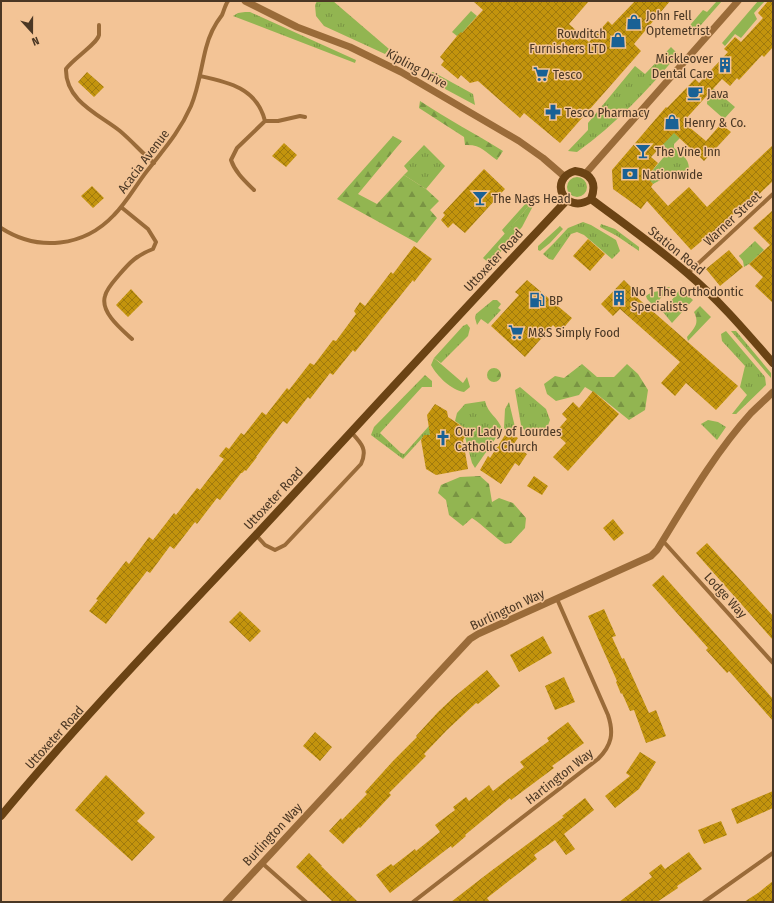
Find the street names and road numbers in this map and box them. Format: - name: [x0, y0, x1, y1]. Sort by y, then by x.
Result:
- street label: Kipling Drive: [384, 46, 450, 91]
- street label: Acacia Avenue: [115, 126, 172, 196]
- street label: Warner Street: [700, 187, 765, 249]
- street label: Station Road: [645, 223, 708, 278]
- street label: Uttoxeter Road: [461, 226, 526, 295]
- street label: Uttoxeter Road: [241, 464, 306, 533]
- street label: Lodge Way: [701, 570, 750, 621]
- street label: Burlington Way: [468, 586, 547, 633]
- street label: Uttoxeter Road: [22, 703, 87, 772]
- street label: Hartington Way: [523, 745, 596, 807]
- street label: Burlington Way: [240, 800, 305, 869]

